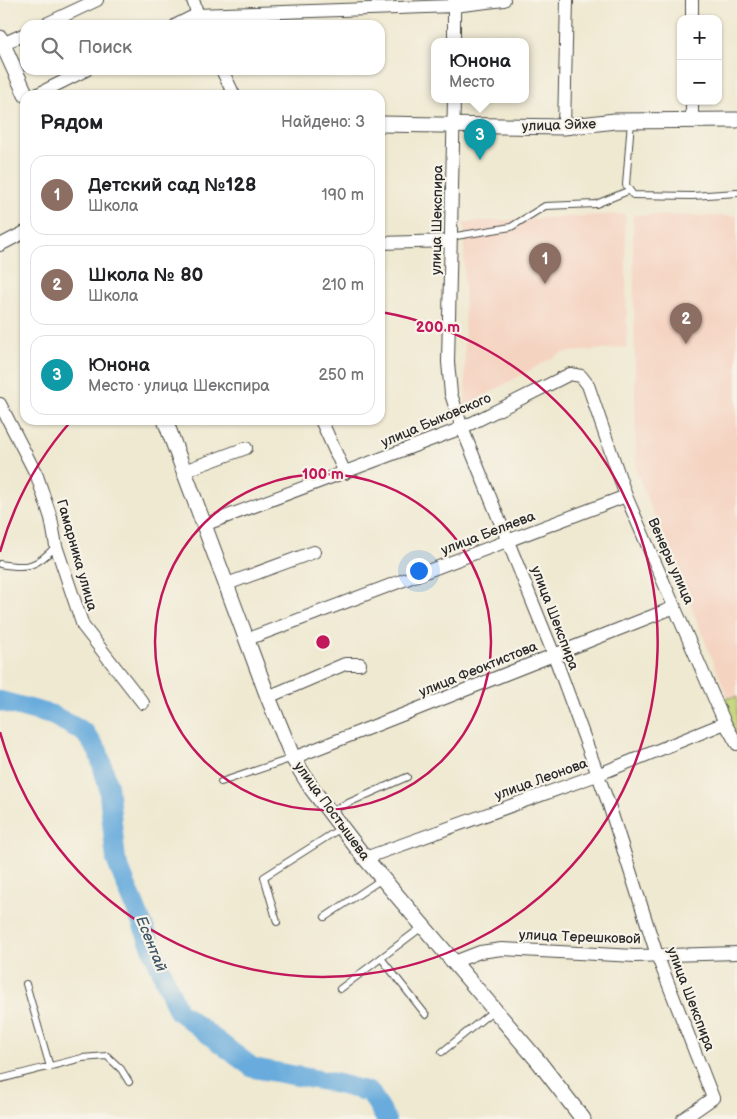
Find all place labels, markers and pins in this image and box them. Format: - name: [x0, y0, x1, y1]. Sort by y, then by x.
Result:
- pin: 3: [464, 119, 496, 160]
- pin: 1: [529, 243, 561, 284]
- pin: 2: [670, 303, 702, 344]
- centre of rings: [314, 633, 332, 651]

